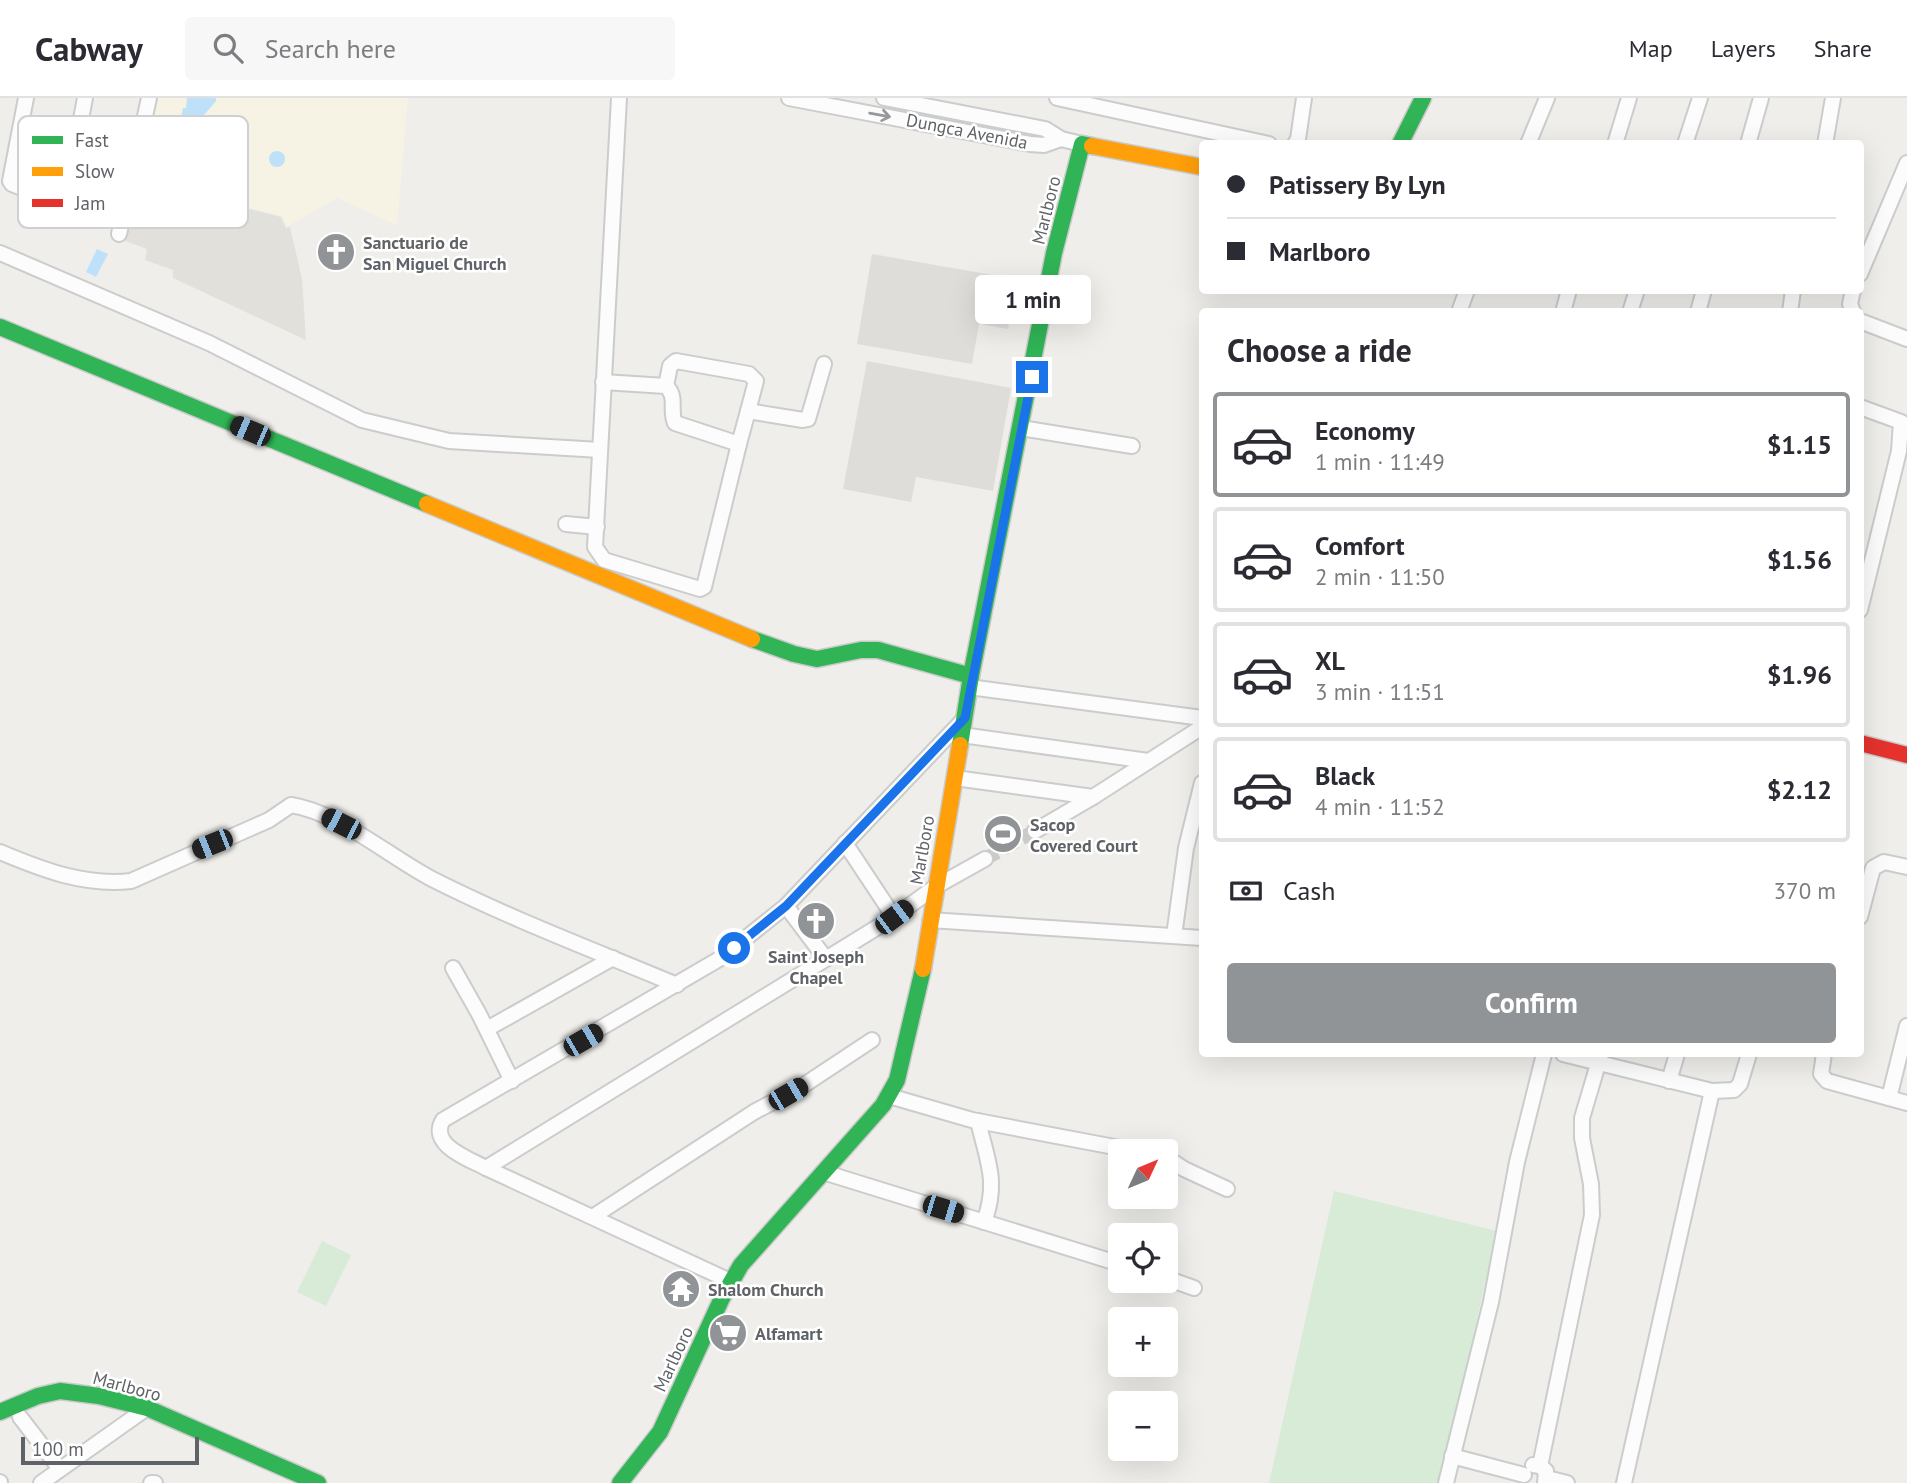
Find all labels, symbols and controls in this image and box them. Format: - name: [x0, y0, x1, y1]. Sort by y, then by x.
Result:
- search box: [185, 17, 675, 80]
- text: Cabway: [35, 27, 143, 70]
- icon: search: [209, 29, 247, 67]
- text: Search here: [265, 32, 396, 65]
- text: Map: [1629, 33, 1673, 64]
- text: Layers: [1711, 33, 1776, 64]
- text: Share: [1814, 33, 1872, 64]
- street label: Dungca Avenida: [904, 108, 1030, 154]
- one-way arrow: [868, 109, 891, 122]
- legend: [18, 116, 248, 228]
- text: Fast: [75, 128, 109, 152]
- text: Slow: [75, 159, 115, 183]
- text: Patissery By Lyn: [1269, 168, 1446, 201]
- street label: Marlboro: [1026, 173, 1066, 247]
- text: Jam: [74, 191, 105, 215]
- church icon: Sanctuario de San Miguel Church: [315, 231, 357, 273]
- place label: Sanctuario de San Miguel Church: [363, 231, 507, 275]
- text: Marlboro: [1269, 235, 1370, 268]
- callout: 1 min: [974, 275, 1090, 324]
- text: 1 min: [1005, 285, 1061, 314]
- text: Choose a ride: [1227, 329, 1412, 371]
- route end: [1016, 361, 1048, 393]
- car: [227, 413, 274, 449]
- icon: car: [1231, 413, 1294, 476]
- text: Economy: [1315, 414, 1415, 447]
- text: $1.15: [1767, 428, 1832, 461]
- text: 1 min · 11:49: [1315, 447, 1445, 476]
- icon: car: [1231, 528, 1294, 591]
- text: Comfort: [1315, 529, 1405, 562]
- text: $1.56: [1767, 543, 1832, 576]
- text: 2 min · 11:50: [1315, 562, 1445, 591]
- icon: car: [1231, 643, 1294, 706]
- text: XL: [1315, 644, 1345, 677]
- text: $1.96: [1767, 658, 1832, 691]
- text: 3 min · 11:51: [1315, 677, 1445, 706]
- icon: car: [1231, 758, 1294, 821]
- text: Black: [1315, 759, 1375, 792]
- text: $2.12: [1767, 773, 1832, 806]
- text: 4 min · 11:52: [1315, 792, 1445, 821]
- car: [318, 805, 365, 843]
- sports icon: Sacop Covered Court: [982, 813, 1024, 855]
- place label: Sacop Covered Court: [1030, 813, 1139, 857]
- street label: Marlboro: [905, 814, 939, 886]
- car: [189, 826, 236, 862]
- icon: cash: [1227, 872, 1265, 910]
- text: Cash: [1283, 874, 1335, 907]
- text: 370 m: [1774, 876, 1836, 905]
- car: [871, 896, 918, 938]
- church icon: Saint Joseph Chapel: [795, 900, 837, 942]
- route start: [718, 932, 750, 964]
- place label: Saint Joseph Chapel: [768, 945, 864, 989]
- button: Confirm: [1227, 963, 1836, 1043]
- car: [560, 1020, 607, 1060]
- car: [765, 1074, 812, 1114]
- north arrow: [1108, 1139, 1178, 1209]
- map controls: [1108, 1139, 1178, 1461]
- car: [920, 1193, 967, 1225]
- button: locate: [1108, 1223, 1178, 1293]
- temple icon: Shalom Church: [660, 1268, 702, 1310]
- place label: Shalom Church: [708, 1278, 824, 1301]
- button: +: [1108, 1307, 1178, 1377]
- supermarket icon: Alfamart: [707, 1312, 749, 1354]
- place label: Alfamart: [755, 1322, 823, 1345]
- street label: Marlboro: [648, 1323, 698, 1395]
- street label: Marlboro: [90, 1366, 164, 1406]
- button: −: [1108, 1391, 1178, 1461]
- scale bar: [21, 1434, 200, 1466]
- text: 100 m: [32, 1437, 84, 1461]

